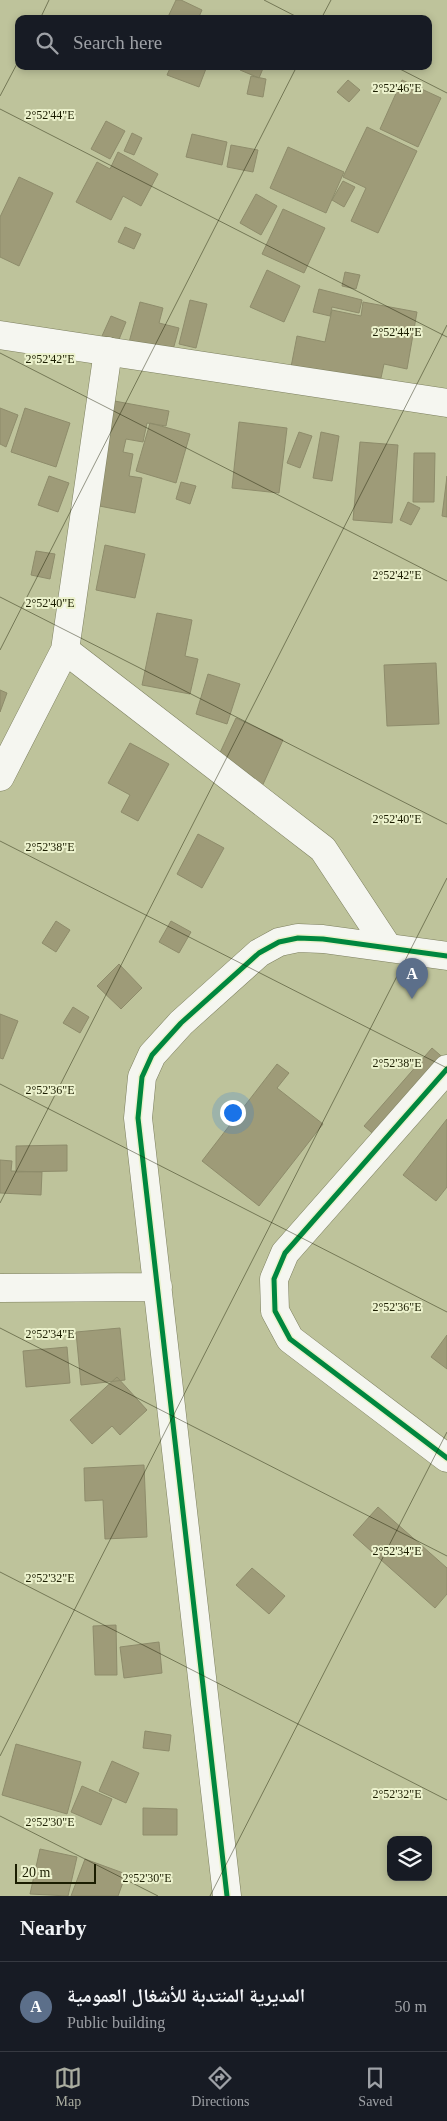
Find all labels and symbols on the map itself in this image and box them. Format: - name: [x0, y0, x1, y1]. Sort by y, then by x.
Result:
- text: 2°52'46"E: [372, 81, 422, 95]
- text: 2°52'44"E: [25, 108, 75, 122]
- text: 2°52'44"E: [372, 325, 422, 339]
- text: 2°52'42"E: [25, 352, 75, 366]
- text: 2°52'42"E: [372, 568, 422, 582]
- text: 2°52'40"E: [25, 596, 75, 610]
- text: 2°52'40"E: [372, 812, 422, 826]
- text: 2°52'38"E: [25, 840, 75, 854]
- pin: A: [396, 958, 428, 999]
- text: 2°52'38"E: [372, 1056, 422, 1070]
- text: 2°52'36"E: [25, 1083, 75, 1097]
- your location: [220, 1100, 246, 1126]
- text: 2°52'36"E: [372, 1300, 422, 1314]
- text: 2°52'34"E: [25, 1327, 75, 1341]
- text: 2°52'34"E: [372, 1544, 422, 1558]
- text: 2°52'32"E: [25, 1571, 75, 1585]
- text: 2°52'32"E: [372, 1787, 422, 1801]
- text: 2°52'30"E: [25, 1815, 75, 1829]
- scale bar: [15, 1861, 96, 1884]
- text: 2°52'30"E: [122, 1871, 172, 1885]

